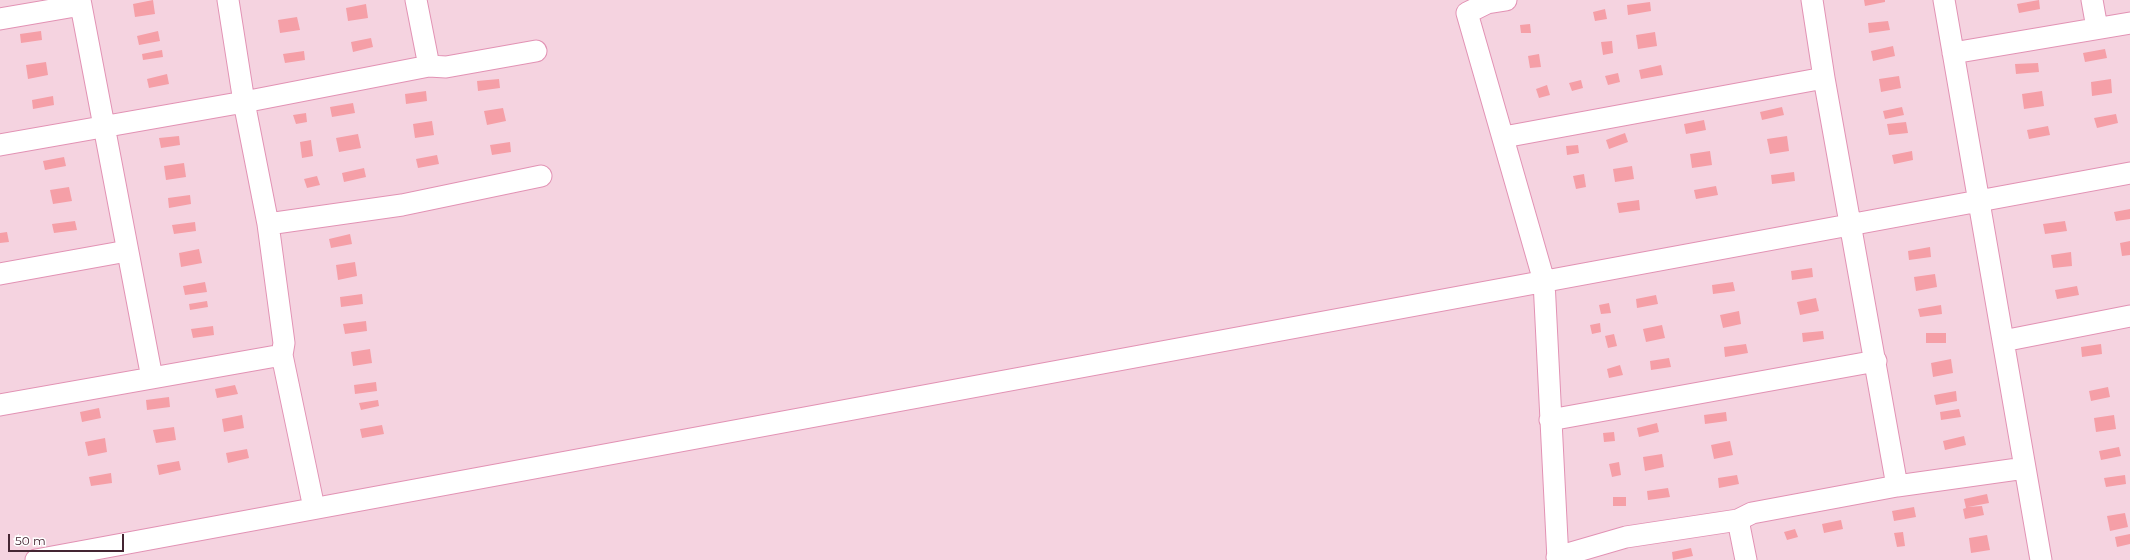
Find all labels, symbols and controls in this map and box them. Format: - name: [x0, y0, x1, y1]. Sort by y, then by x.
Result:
- scale bar: [10, 526, 126, 552]
- text: 50 m: [15, 533, 46, 548]

